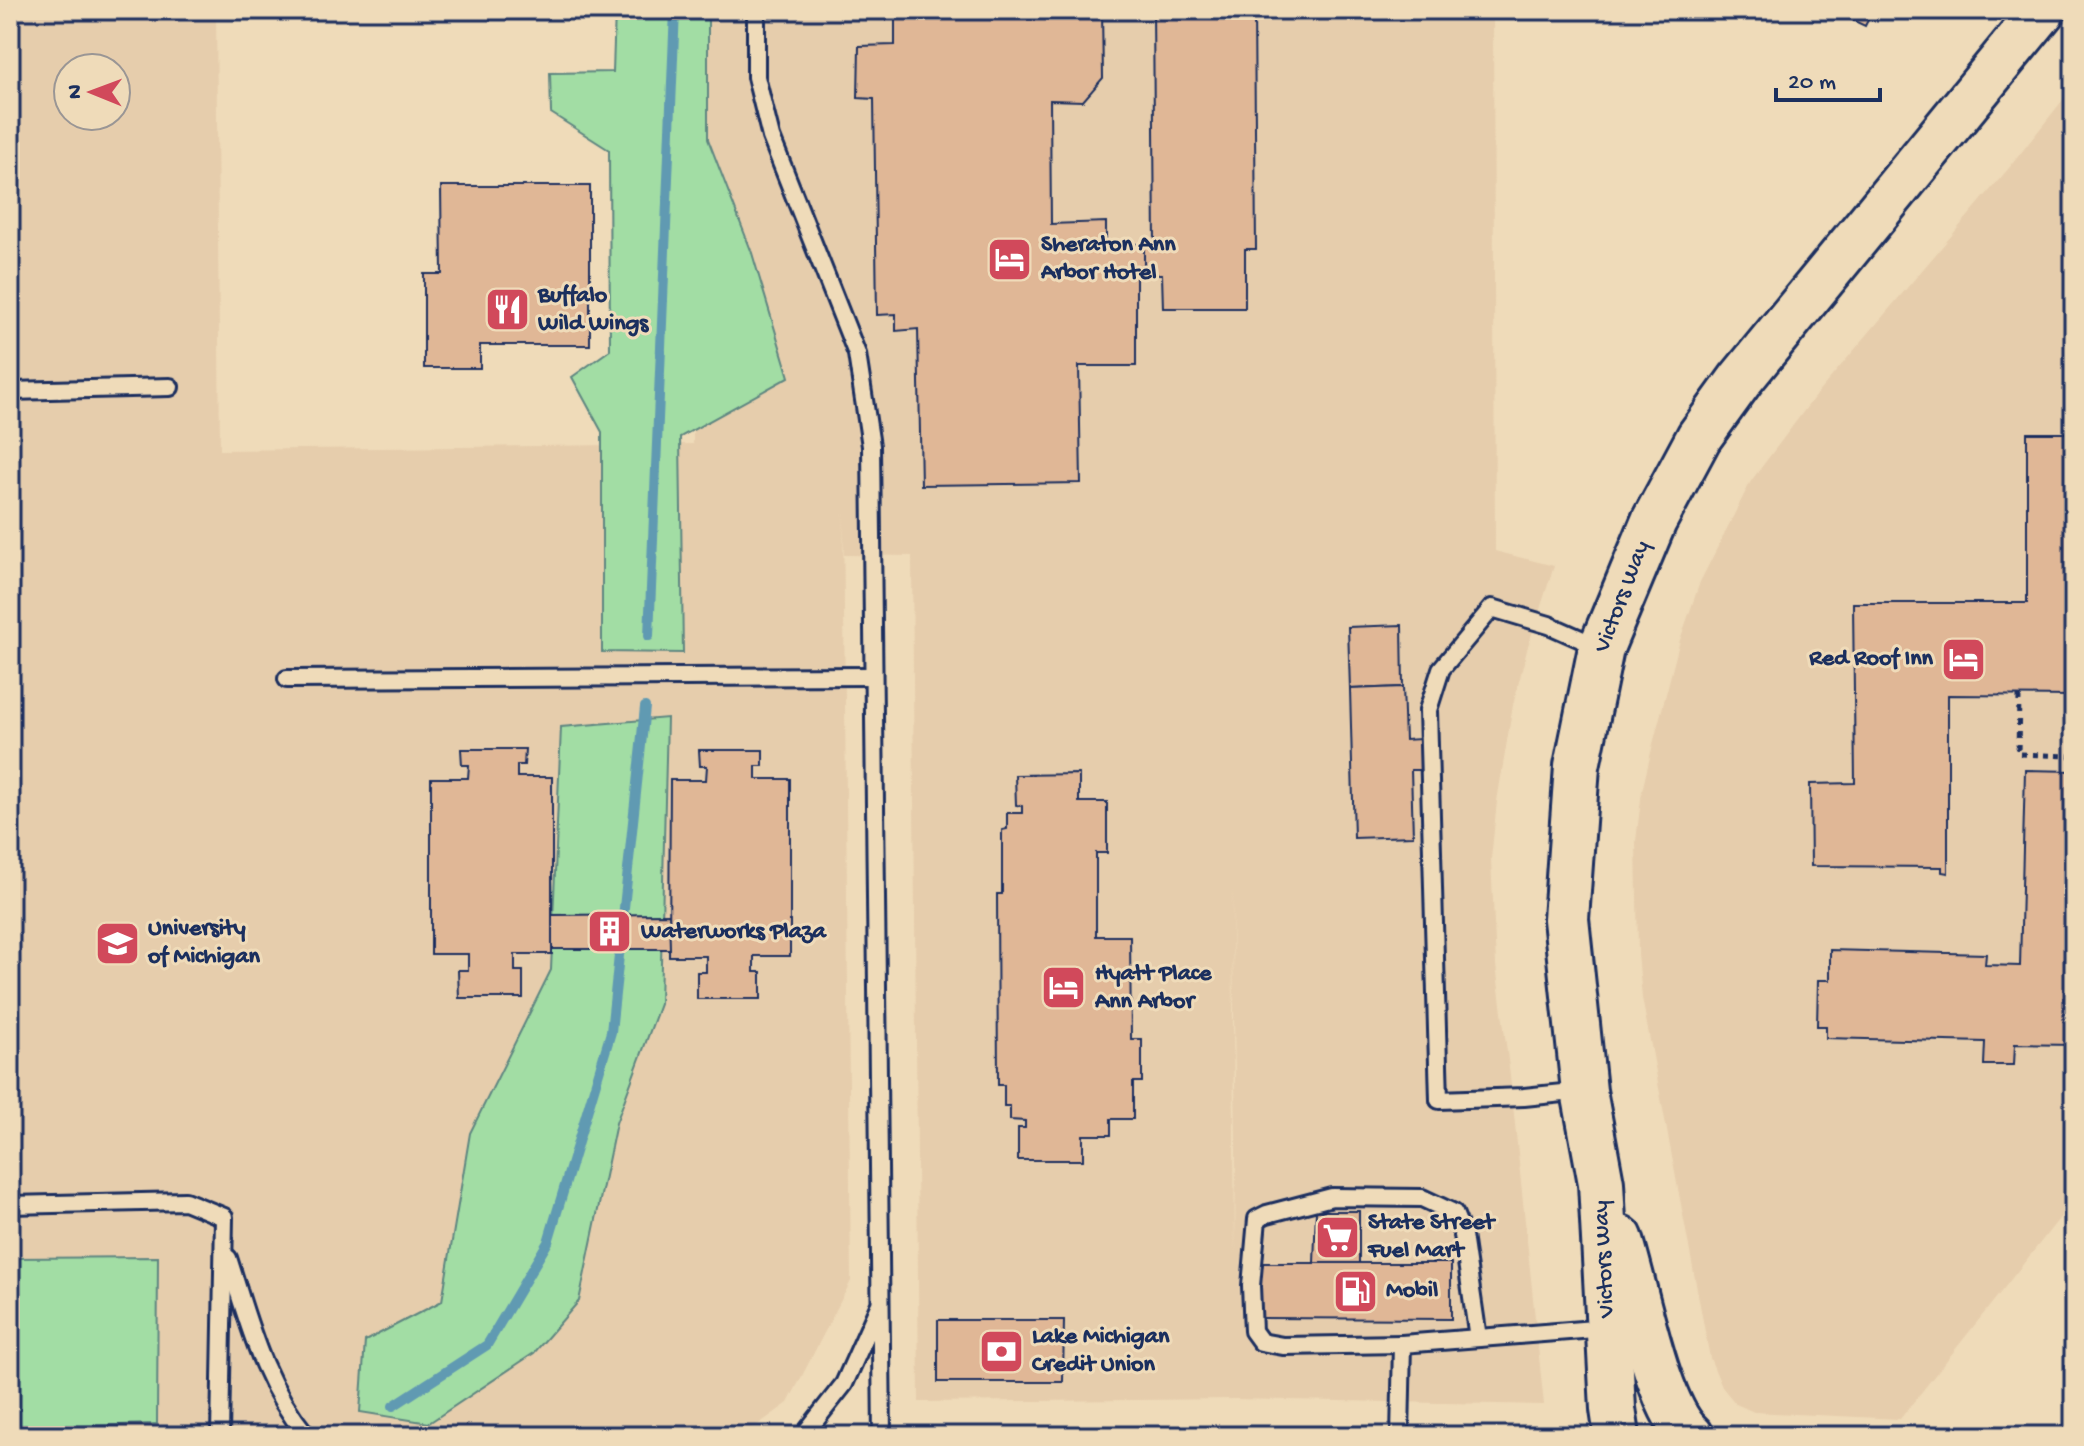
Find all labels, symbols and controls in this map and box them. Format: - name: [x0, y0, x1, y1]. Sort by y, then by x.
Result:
- north arrow: [52, 52, 132, 132]
- scale bar: [1776, 52, 1880, 102]
- text: 20 m: [1788, 69, 1836, 98]
- text: N: [63, 84, 89, 99]
- place label: Sheraton Ann Arbor Hotel: [1040, 231, 1176, 288]
- hotel icon: Sheraton Ann Arbor Hotel: [986, 235, 1034, 283]
- place label: Buffalo Wild Wings: [537, 282, 649, 339]
- restaurant icon: Buffalo Wild Wings: [483, 286, 531, 334]
- street label: Victors Way: [1588, 537, 1658, 658]
- hotel icon: Red Roof Inn: [1940, 635, 1988, 683]
- place label: Red Roof Inn: [1808, 645, 1934, 674]
- building icon: Waterworks Plaza: [586, 908, 634, 956]
- place label: University of Michigan: [147, 915, 261, 972]
- place label: Waterworks Plaza: [640, 918, 828, 947]
- school or university icon: University of Michigan: [93, 919, 141, 967]
- place label: Hyatt Place Ann Arbor: [1094, 960, 1213, 1017]
- hotel icon: Hyatt Place Ann Arbor: [1040, 964, 1088, 1012]
- street label: Victors Way: [1587, 1199, 1623, 1319]
- place label: State Street Fuel Mart: [1367, 1209, 1496, 1266]
- supermarket icon: State Street Fuel Mart: [1313, 1213, 1361, 1261]
- fuel station icon: Mobil: [1331, 1267, 1379, 1315]
- place label: Mobil: [1386, 1277, 1438, 1306]
- place label: Lake Michigan Credit Union: [1032, 1323, 1170, 1380]
- bank icon: Lake Michigan Credit Union: [977, 1327, 1025, 1375]

